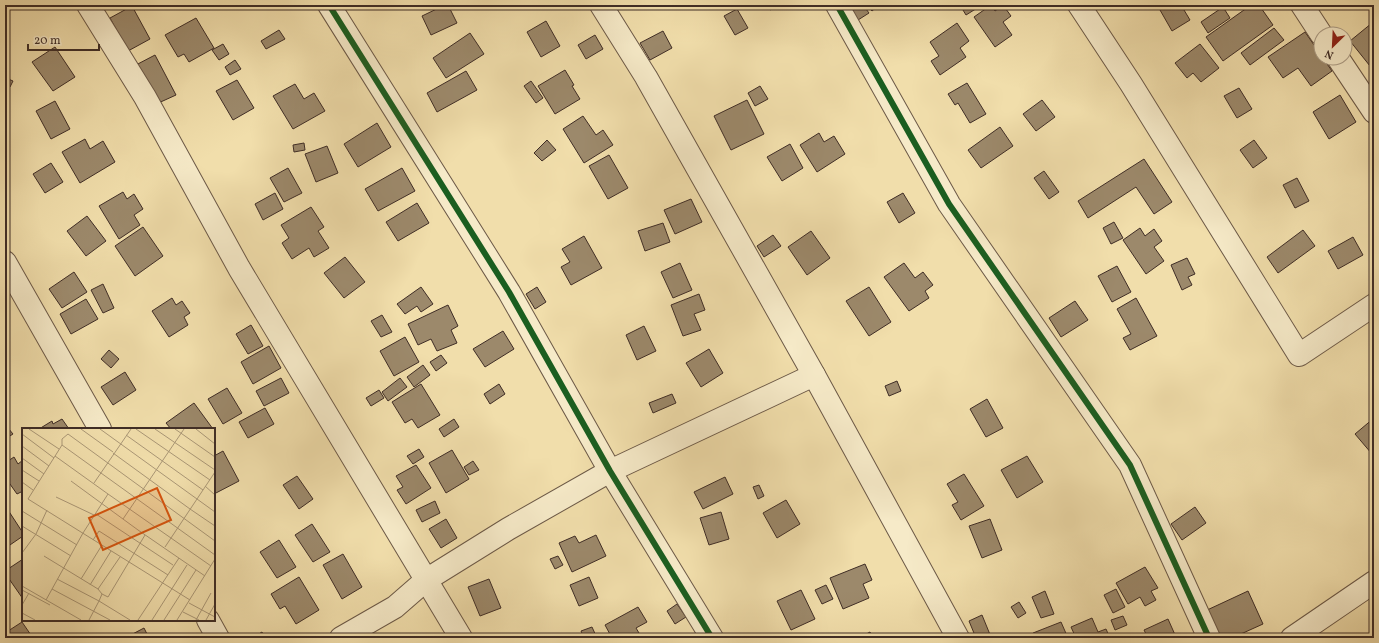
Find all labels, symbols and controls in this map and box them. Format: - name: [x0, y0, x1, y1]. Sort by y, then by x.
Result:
- scale bar: [28, 26, 99, 52]
- north arrow: [1313, 26, 1353, 66]
- text: 20 m: [34, 33, 61, 49]
- text: N: [1323, 45, 1336, 62]
- inset map: [22, 428, 215, 621]

